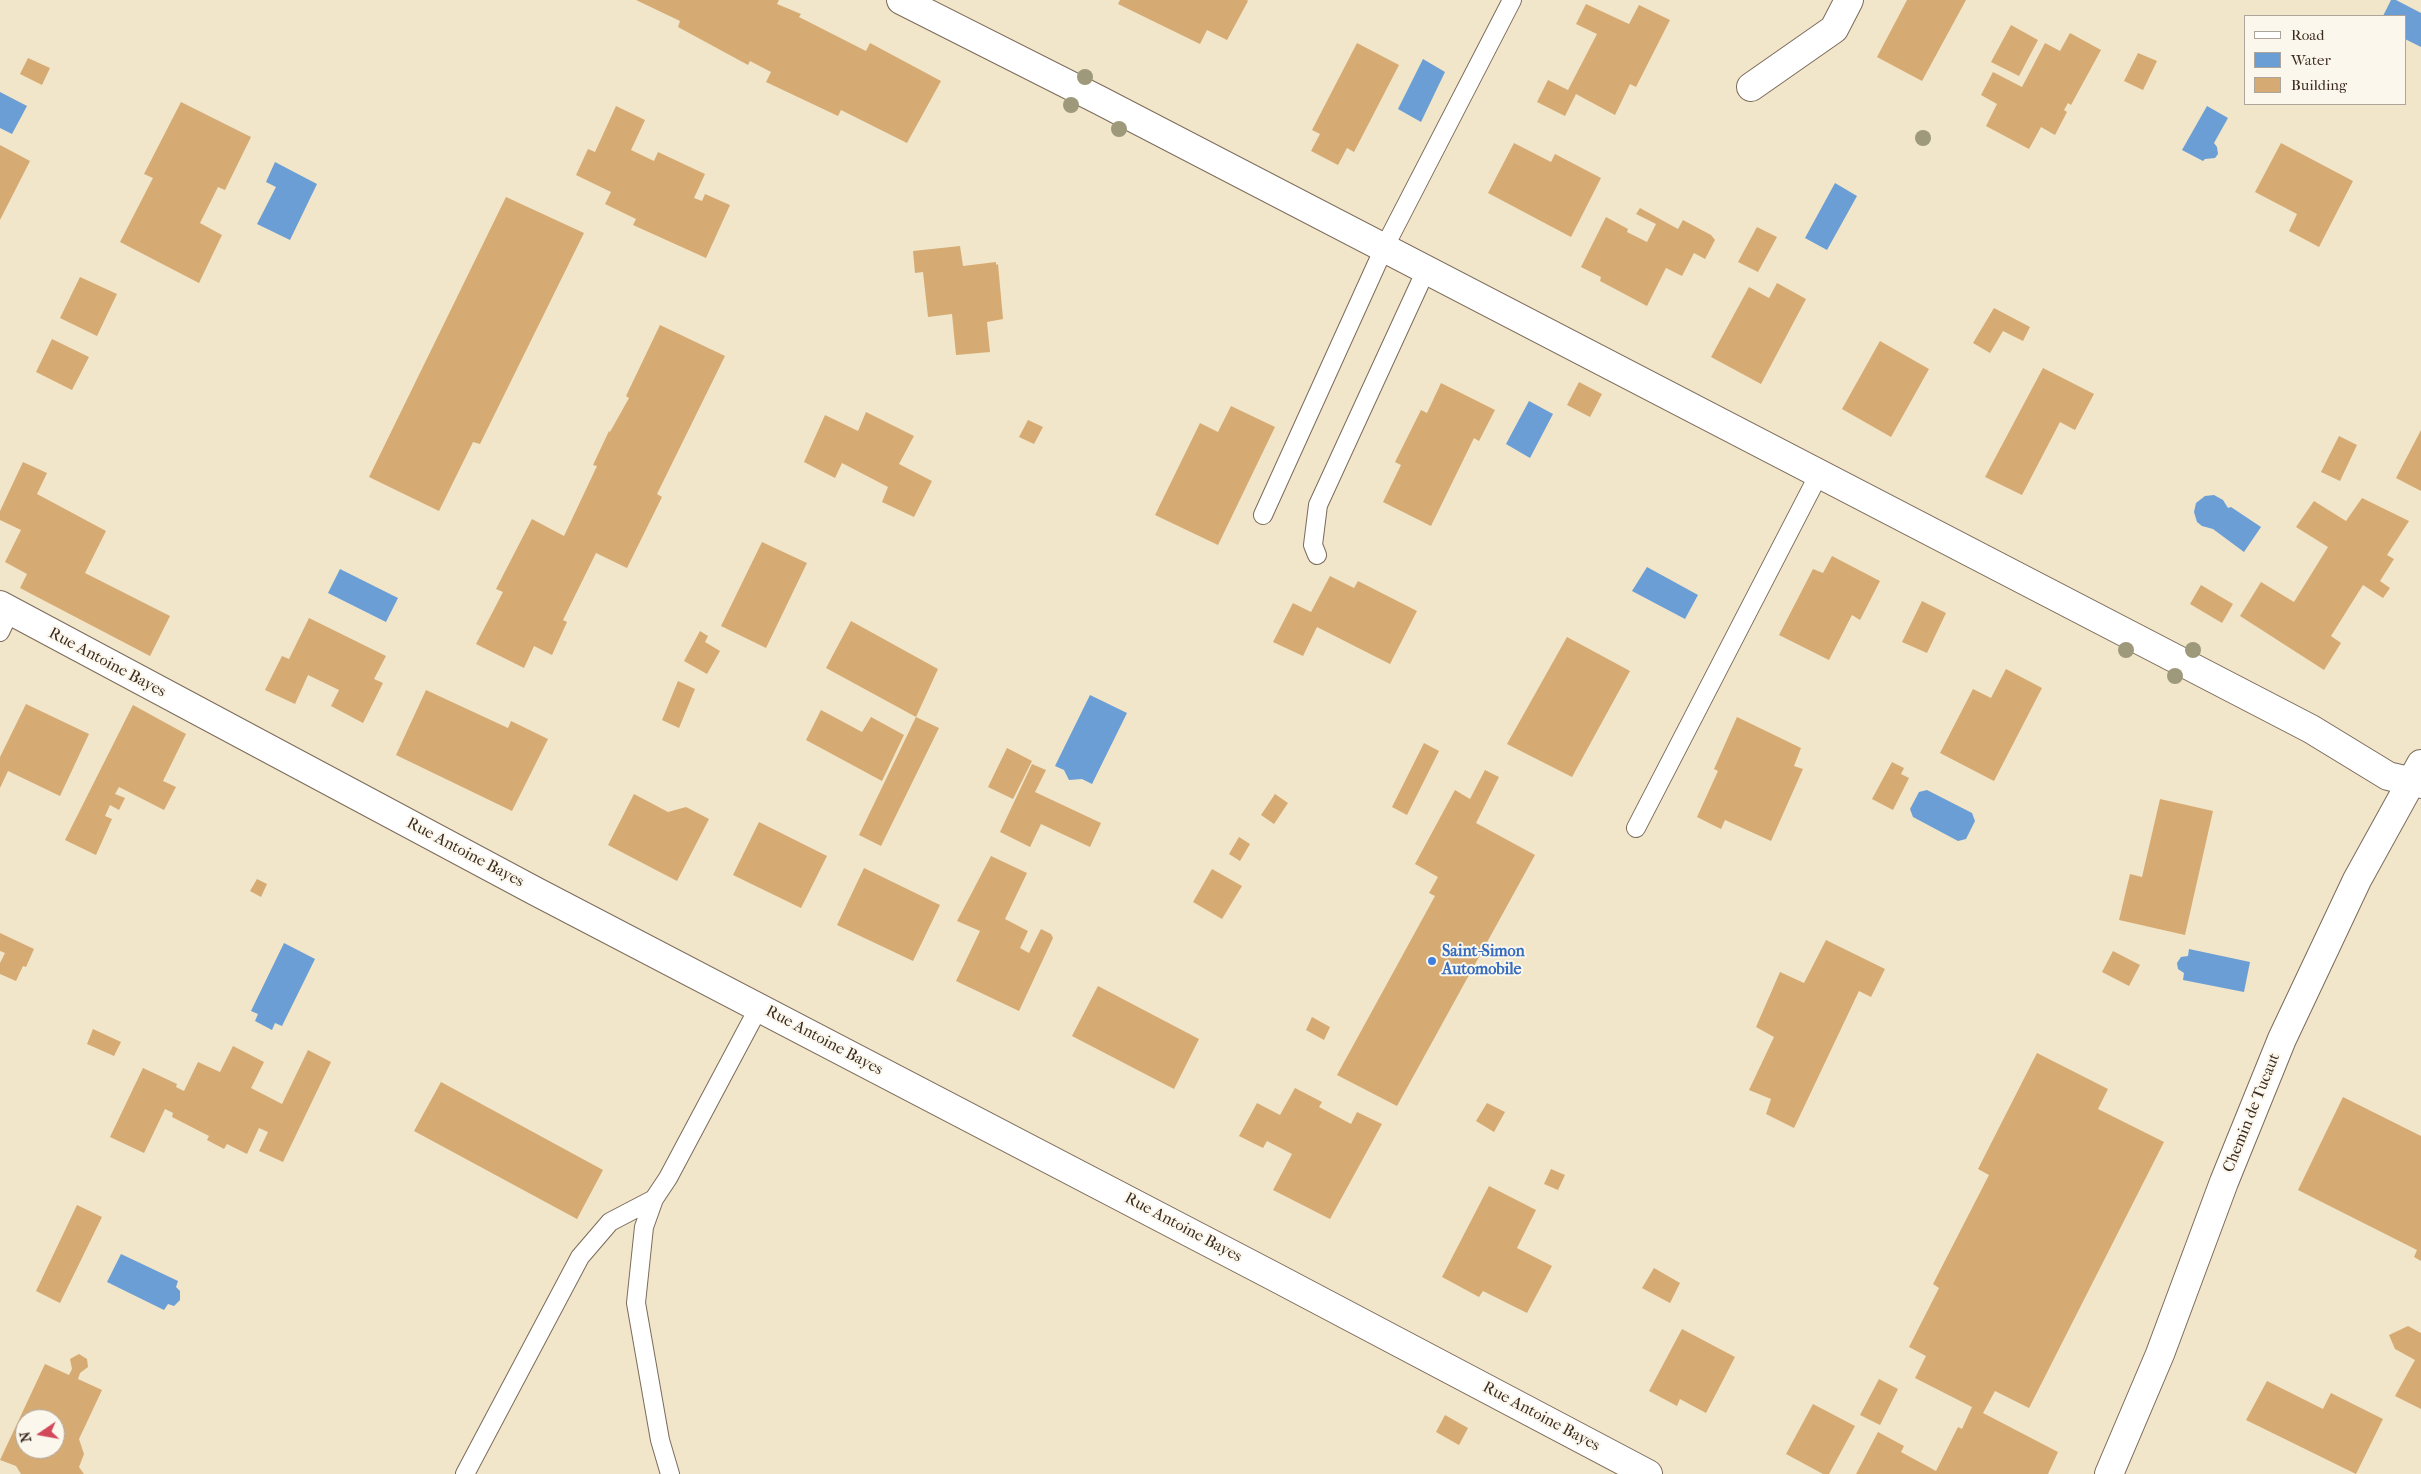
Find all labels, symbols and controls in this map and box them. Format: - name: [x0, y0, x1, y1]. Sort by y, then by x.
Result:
- legend: [2244, 15, 2406, 105]
- text: Road: [2291, 26, 2324, 44]
- text: Water: [2291, 51, 2331, 69]
- text: Building: [2291, 76, 2347, 94]
- street label: Rue Antoine Bayes: [45, 624, 169, 702]
- street label: Rue Antoine Bayes: [403, 814, 527, 892]
- place label: Saint-Simon Automobile: [1442, 942, 1525, 980]
- marker: Saint-Simon Automobile: [1426, 955, 1438, 967]
- street label: Rue Antoine Bayes: [762, 1002, 886, 1080]
- street label: Chemin de Tucaut: [2219, 1051, 2285, 1175]
- street label: Rue Antoine Bayes: [1121, 1189, 1245, 1267]
- street label: Rue Antoine Bayes: [1479, 1378, 1603, 1456]
- north arrow: [15, 1409, 65, 1459]
- text: N: [16, 1430, 35, 1444]

